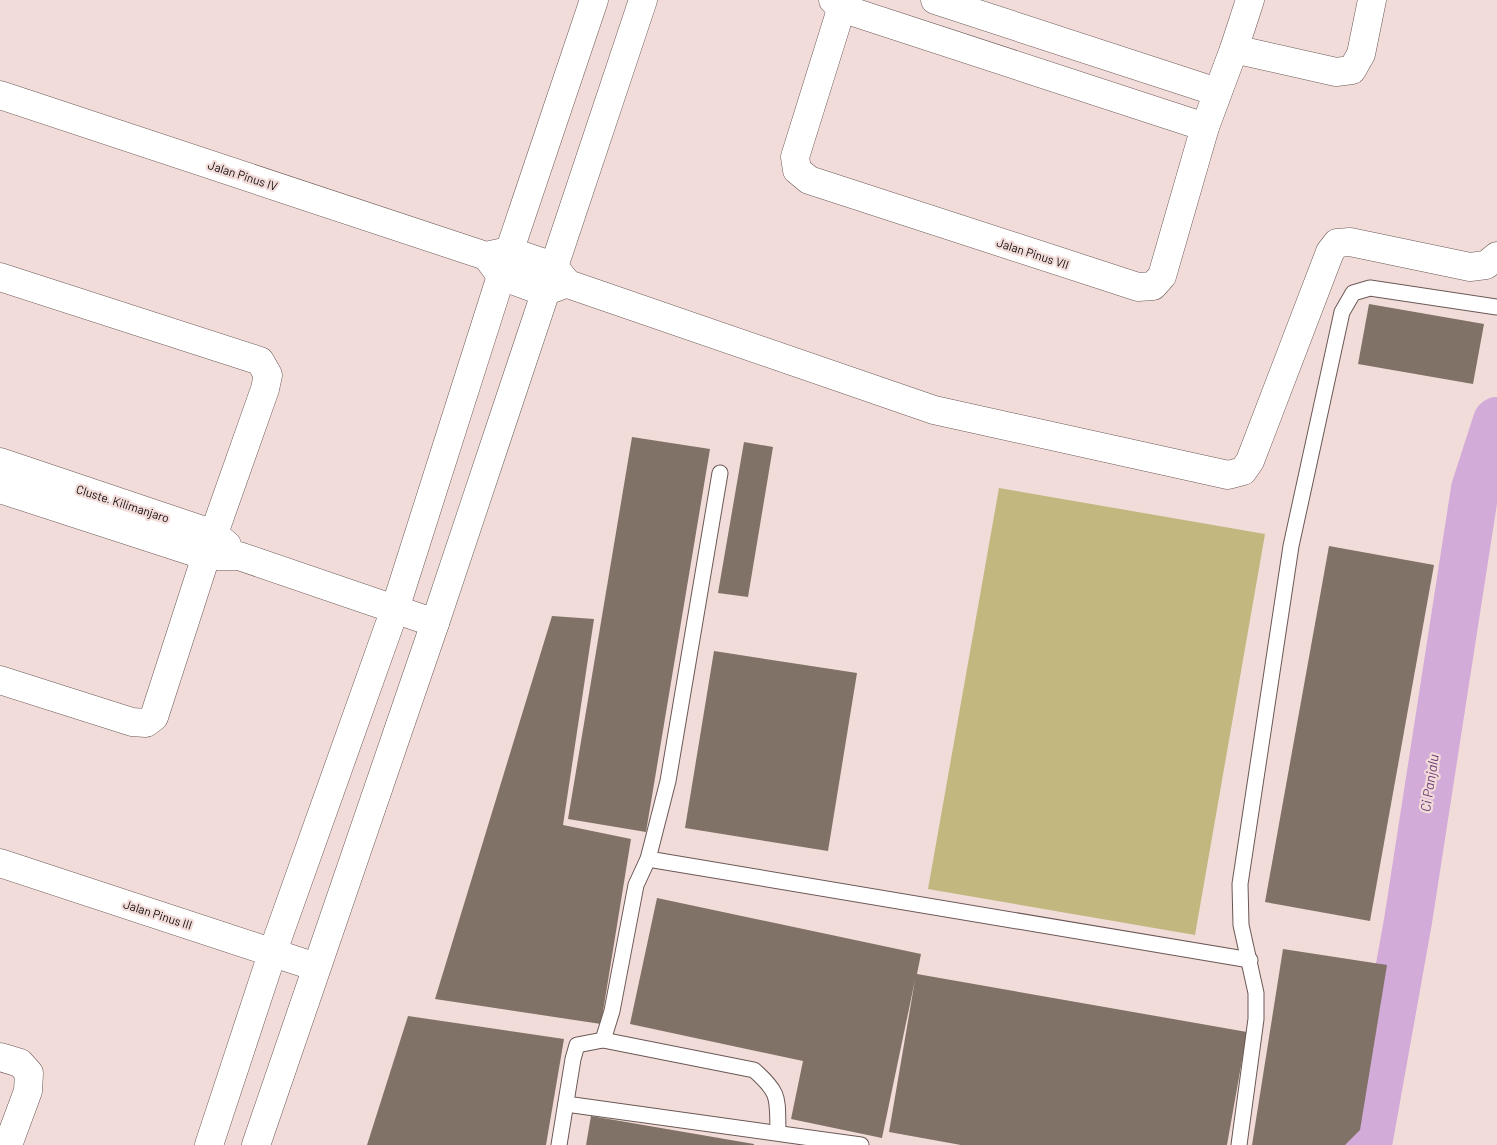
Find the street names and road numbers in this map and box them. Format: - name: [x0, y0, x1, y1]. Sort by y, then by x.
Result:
- street label: Jalan Pinus IV: [206, 157, 280, 193]
- street label: Jalan Pinus VII: [995, 235, 1071, 271]
- street label: Cluste. Kilimanjaro: [75, 481, 171, 525]
- street label: Jalan Pinus III: [122, 896, 194, 932]

